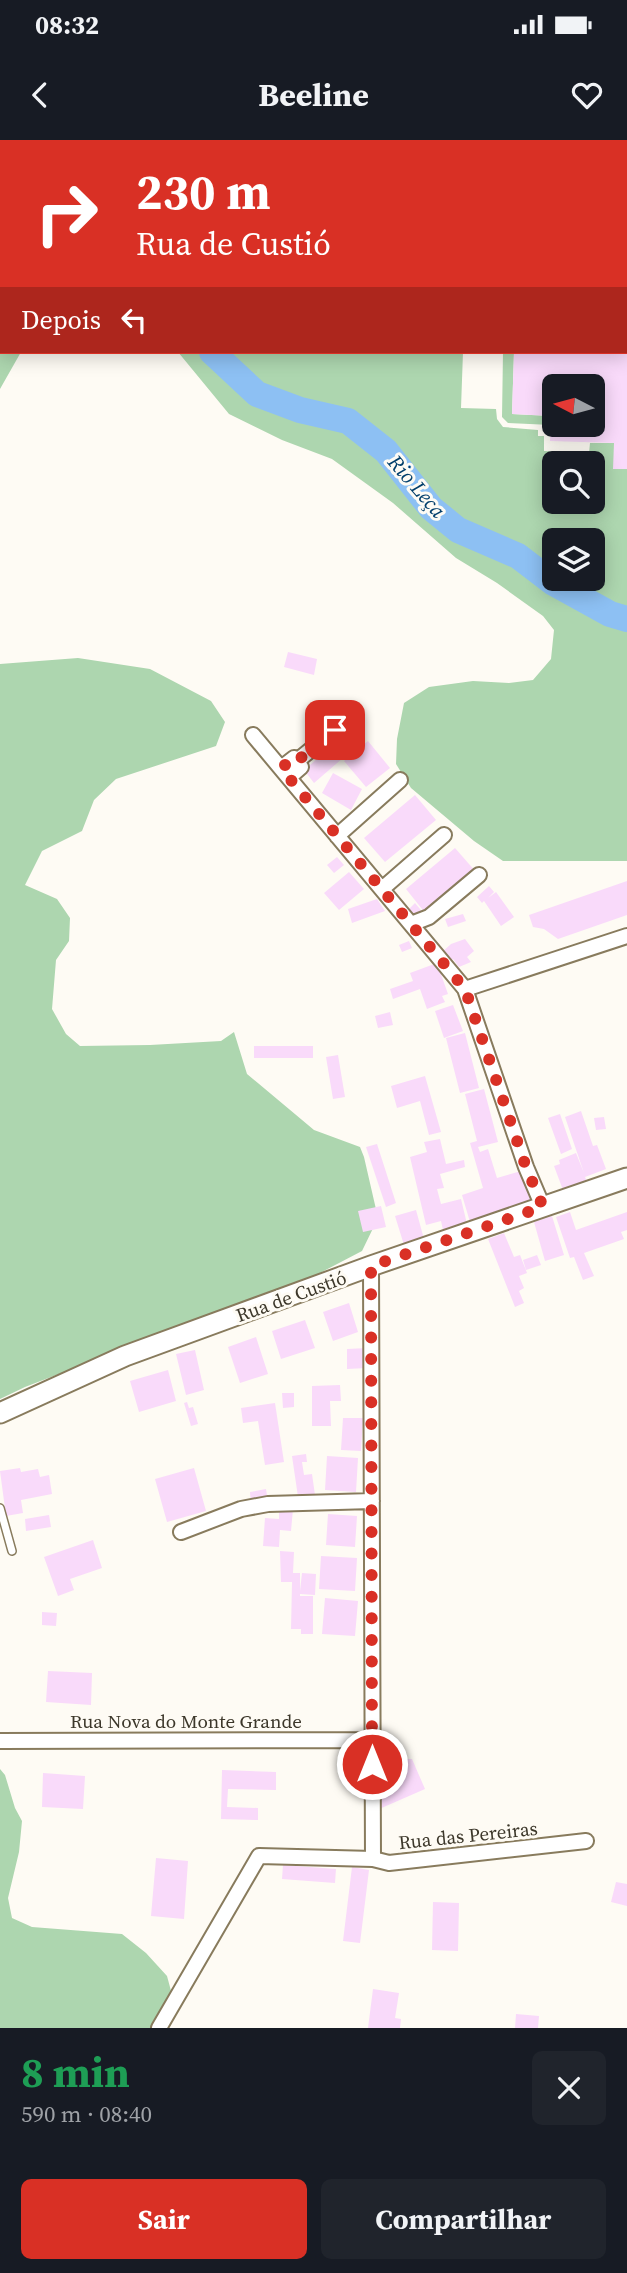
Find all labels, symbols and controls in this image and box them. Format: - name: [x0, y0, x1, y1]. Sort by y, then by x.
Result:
- text: 08:32: [35, 7, 99, 43]
- text: Beeline: [258, 73, 369, 117]
- icon: back: [21, 76, 59, 114]
- icon: heart: [568, 76, 606, 114]
- text: 230 m: [136, 158, 271, 225]
- icon: right: [21, 168, 112, 259]
- text: Rua de Custió: [136, 222, 331, 266]
- icon: left: [115, 301, 153, 339]
- text: Depois: [21, 302, 101, 338]
- north arrow: [542, 374, 606, 438]
- map controls: [542, 374, 605, 591]
- water label: Rio Leça: [381, 447, 453, 524]
- button: search: [542, 451, 605, 514]
- button: layers: [542, 528, 605, 591]
- pin: [305, 700, 365, 760]
- icon: arrive: [316, 711, 354, 749]
- street label: Rua de Custió: [232, 1264, 350, 1328]
- street label: Rua Nova do Monte Grande: [70, 1708, 302, 1734]
- position arrow: [335, 1727, 409, 1801]
- street label: Rua das Pereiras: [397, 1815, 539, 1855]
- text: 8 min: [21, 2043, 130, 2101]
- button: close: [532, 2051, 606, 2125]
- text: 590 m · 08:40: [21, 2098, 152, 2130]
- button: Sair: [21, 2179, 307, 2259]
- button: Compartilhar: [321, 2179, 606, 2259]

